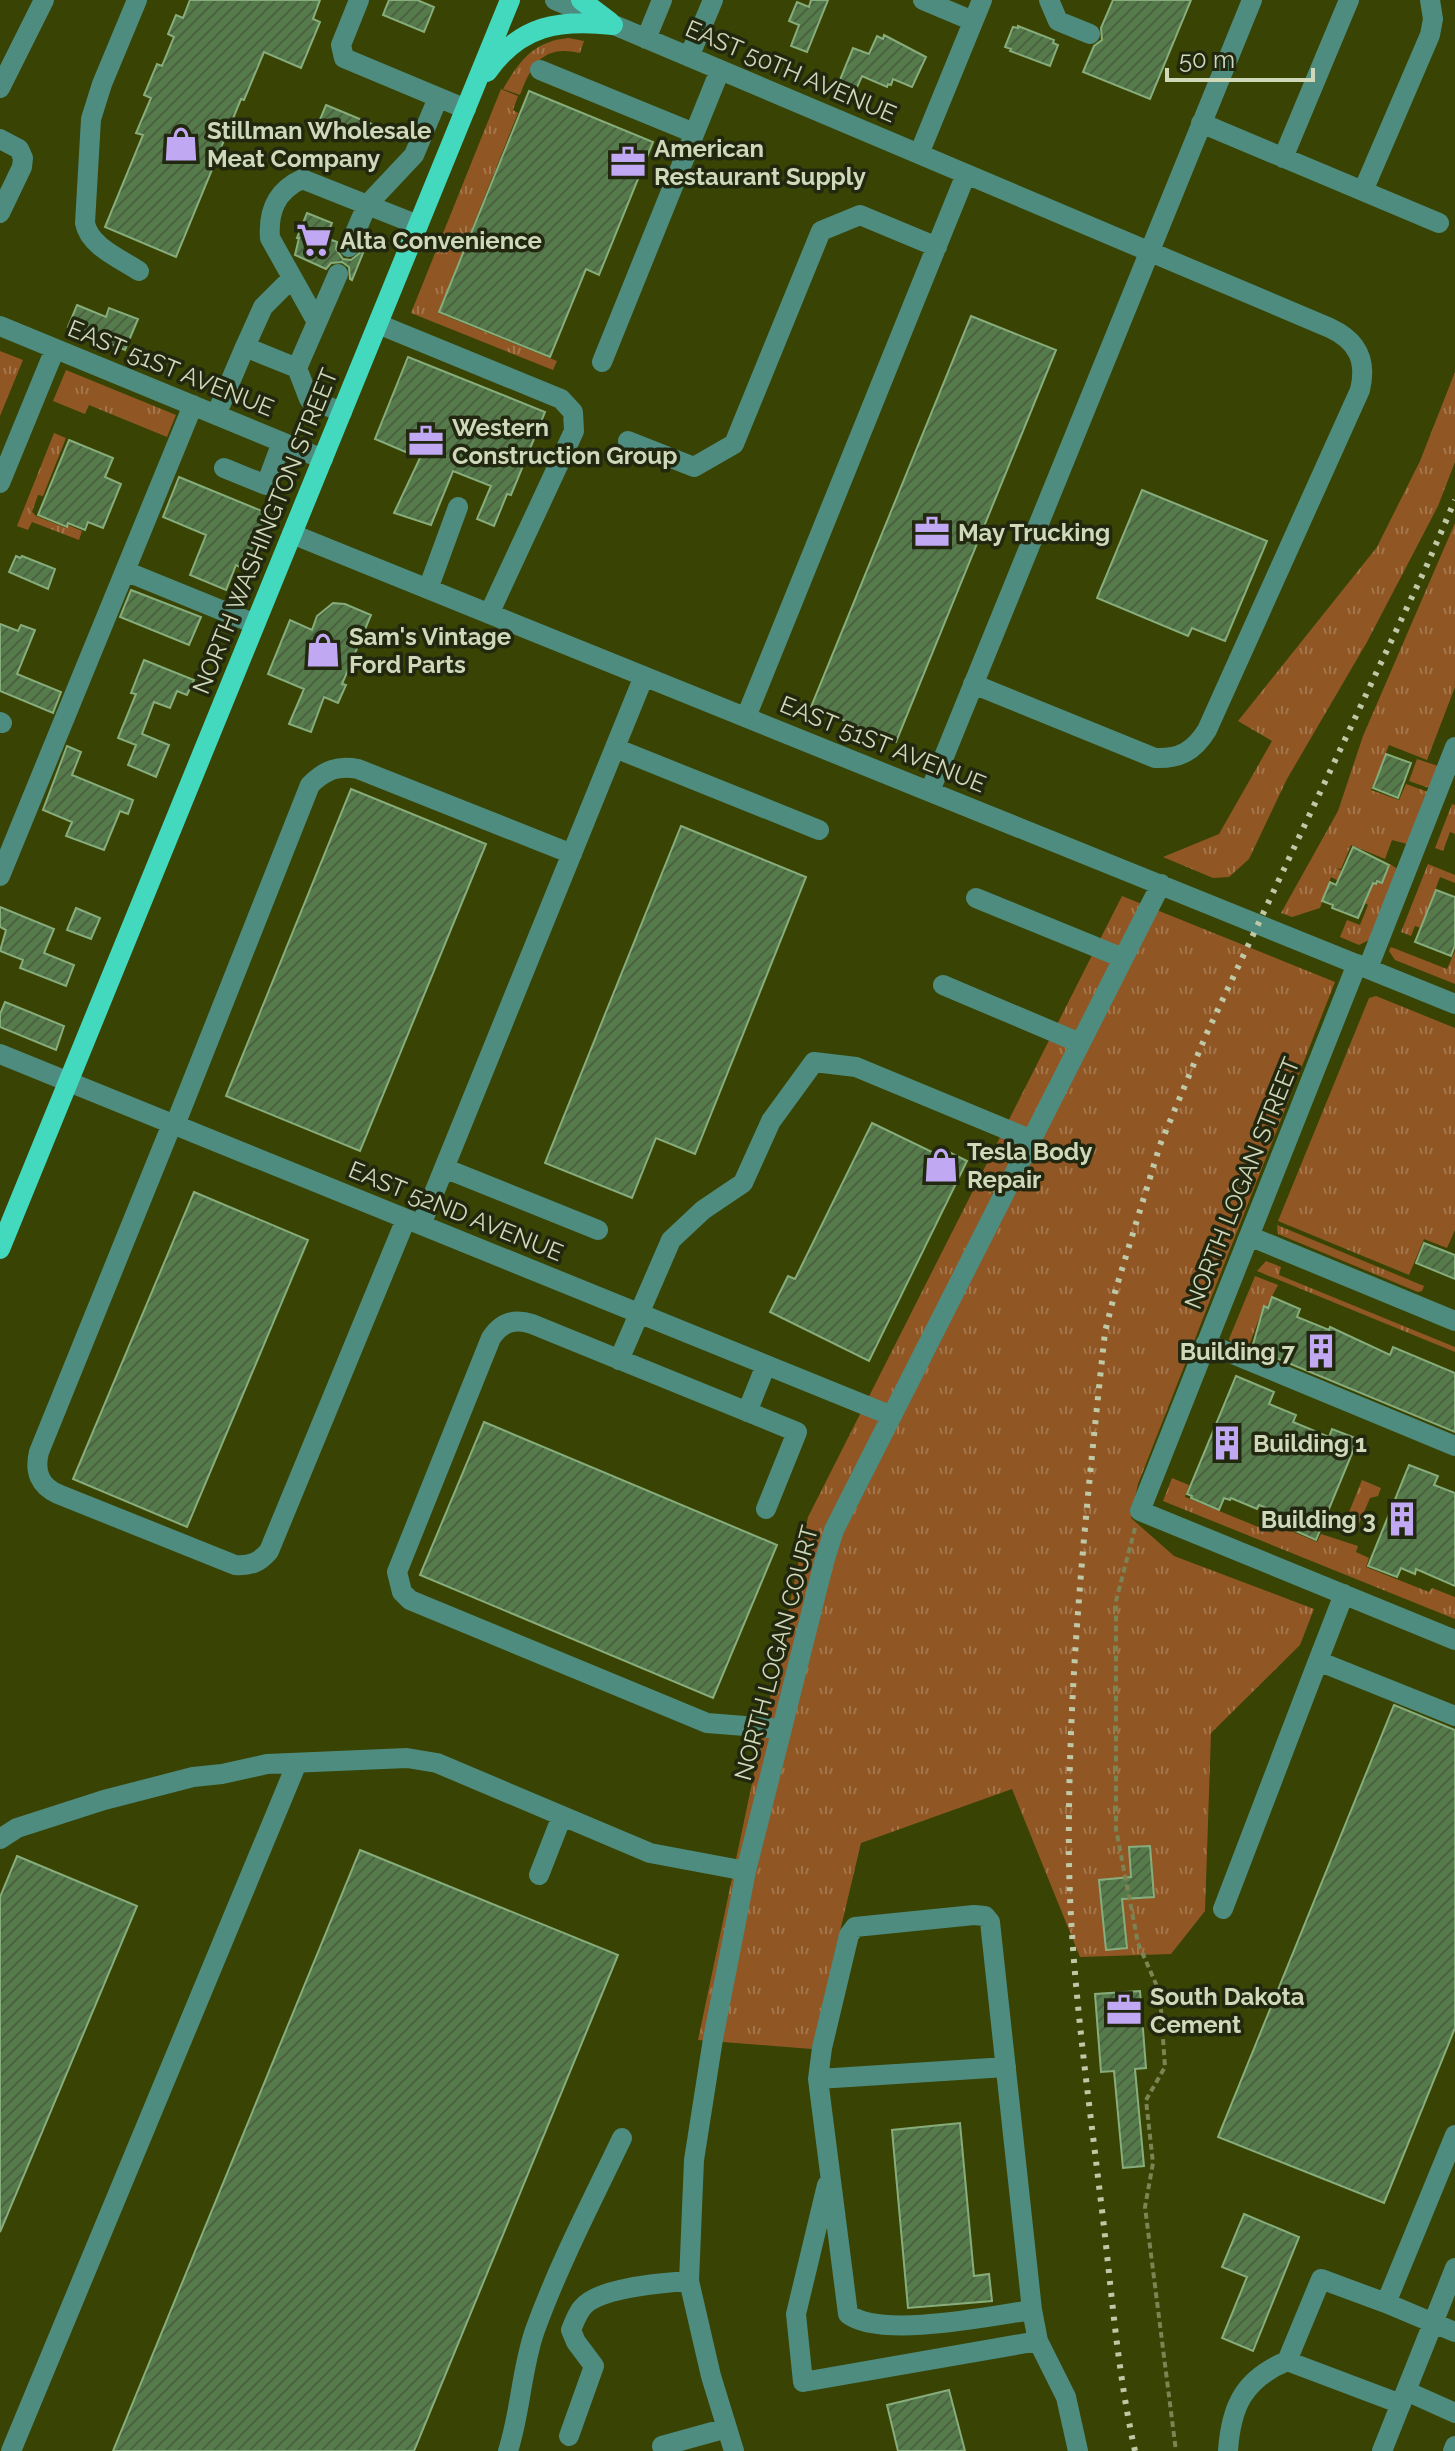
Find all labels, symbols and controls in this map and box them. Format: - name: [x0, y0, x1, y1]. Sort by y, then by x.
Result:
- street label: EAST 50TH AVENUE: [681, 13, 901, 129]
- scale bar: [1167, 32, 1313, 82]
- text: 50 m: [1179, 45, 1235, 74]
- place label: Stillman Wholesale Meat Company: [207, 116, 431, 173]
- shop icon: Stillman Wholesale Meat Company: [162, 125, 200, 163]
- place label: American Restaurant Supply: [654, 134, 866, 191]
- office icon: American Restaurant Supply: [609, 143, 647, 181]
- supermarket icon: Alta Convenience: [295, 221, 333, 259]
- place label: Alta Convenience: [340, 226, 542, 255]
- street label: EAST 51ST AVENUE: [64, 313, 278, 423]
- street label: NORTH WASHINGTON STREET: [186, 364, 344, 698]
- place label: Western Construction Group: [452, 413, 677, 470]
- office icon: Western Construction Group: [407, 422, 445, 460]
- office icon: May Trucking: [913, 513, 951, 551]
- place label: May Trucking: [958, 518, 1110, 547]
- place label: Sam's Vintage Ford Parts: [349, 622, 511, 679]
- shop icon: Sam's Vintage Ford Parts: [304, 631, 342, 669]
- street label: EAST 51ST AVENUE: [776, 689, 990, 799]
- street label: NORTH LOGAN STREET: [1178, 1053, 1306, 1313]
- place label: Tesla Body Repair: [967, 1137, 1092, 1194]
- shop icon: Tesla Body Repair: [922, 1146, 960, 1184]
- street label: EAST 52ND AVENUE: [344, 1155, 568, 1267]
- building icon: Building 7: [1302, 1332, 1340, 1370]
- place label: Building 7: [1180, 1337, 1296, 1366]
- building icon: Building 1: [1208, 1424, 1246, 1462]
- place label: Building 1: [1253, 1429, 1367, 1458]
- building icon: Building 3: [1383, 1500, 1421, 1538]
- place label: Building 3: [1261, 1505, 1376, 1534]
- street label: NORTH LOGAN COURT: [728, 1522, 824, 1784]
- place label: South Dakota Cement: [1150, 1982, 1305, 2039]
- office icon: South Dakota Cement: [1105, 1991, 1143, 2029]

